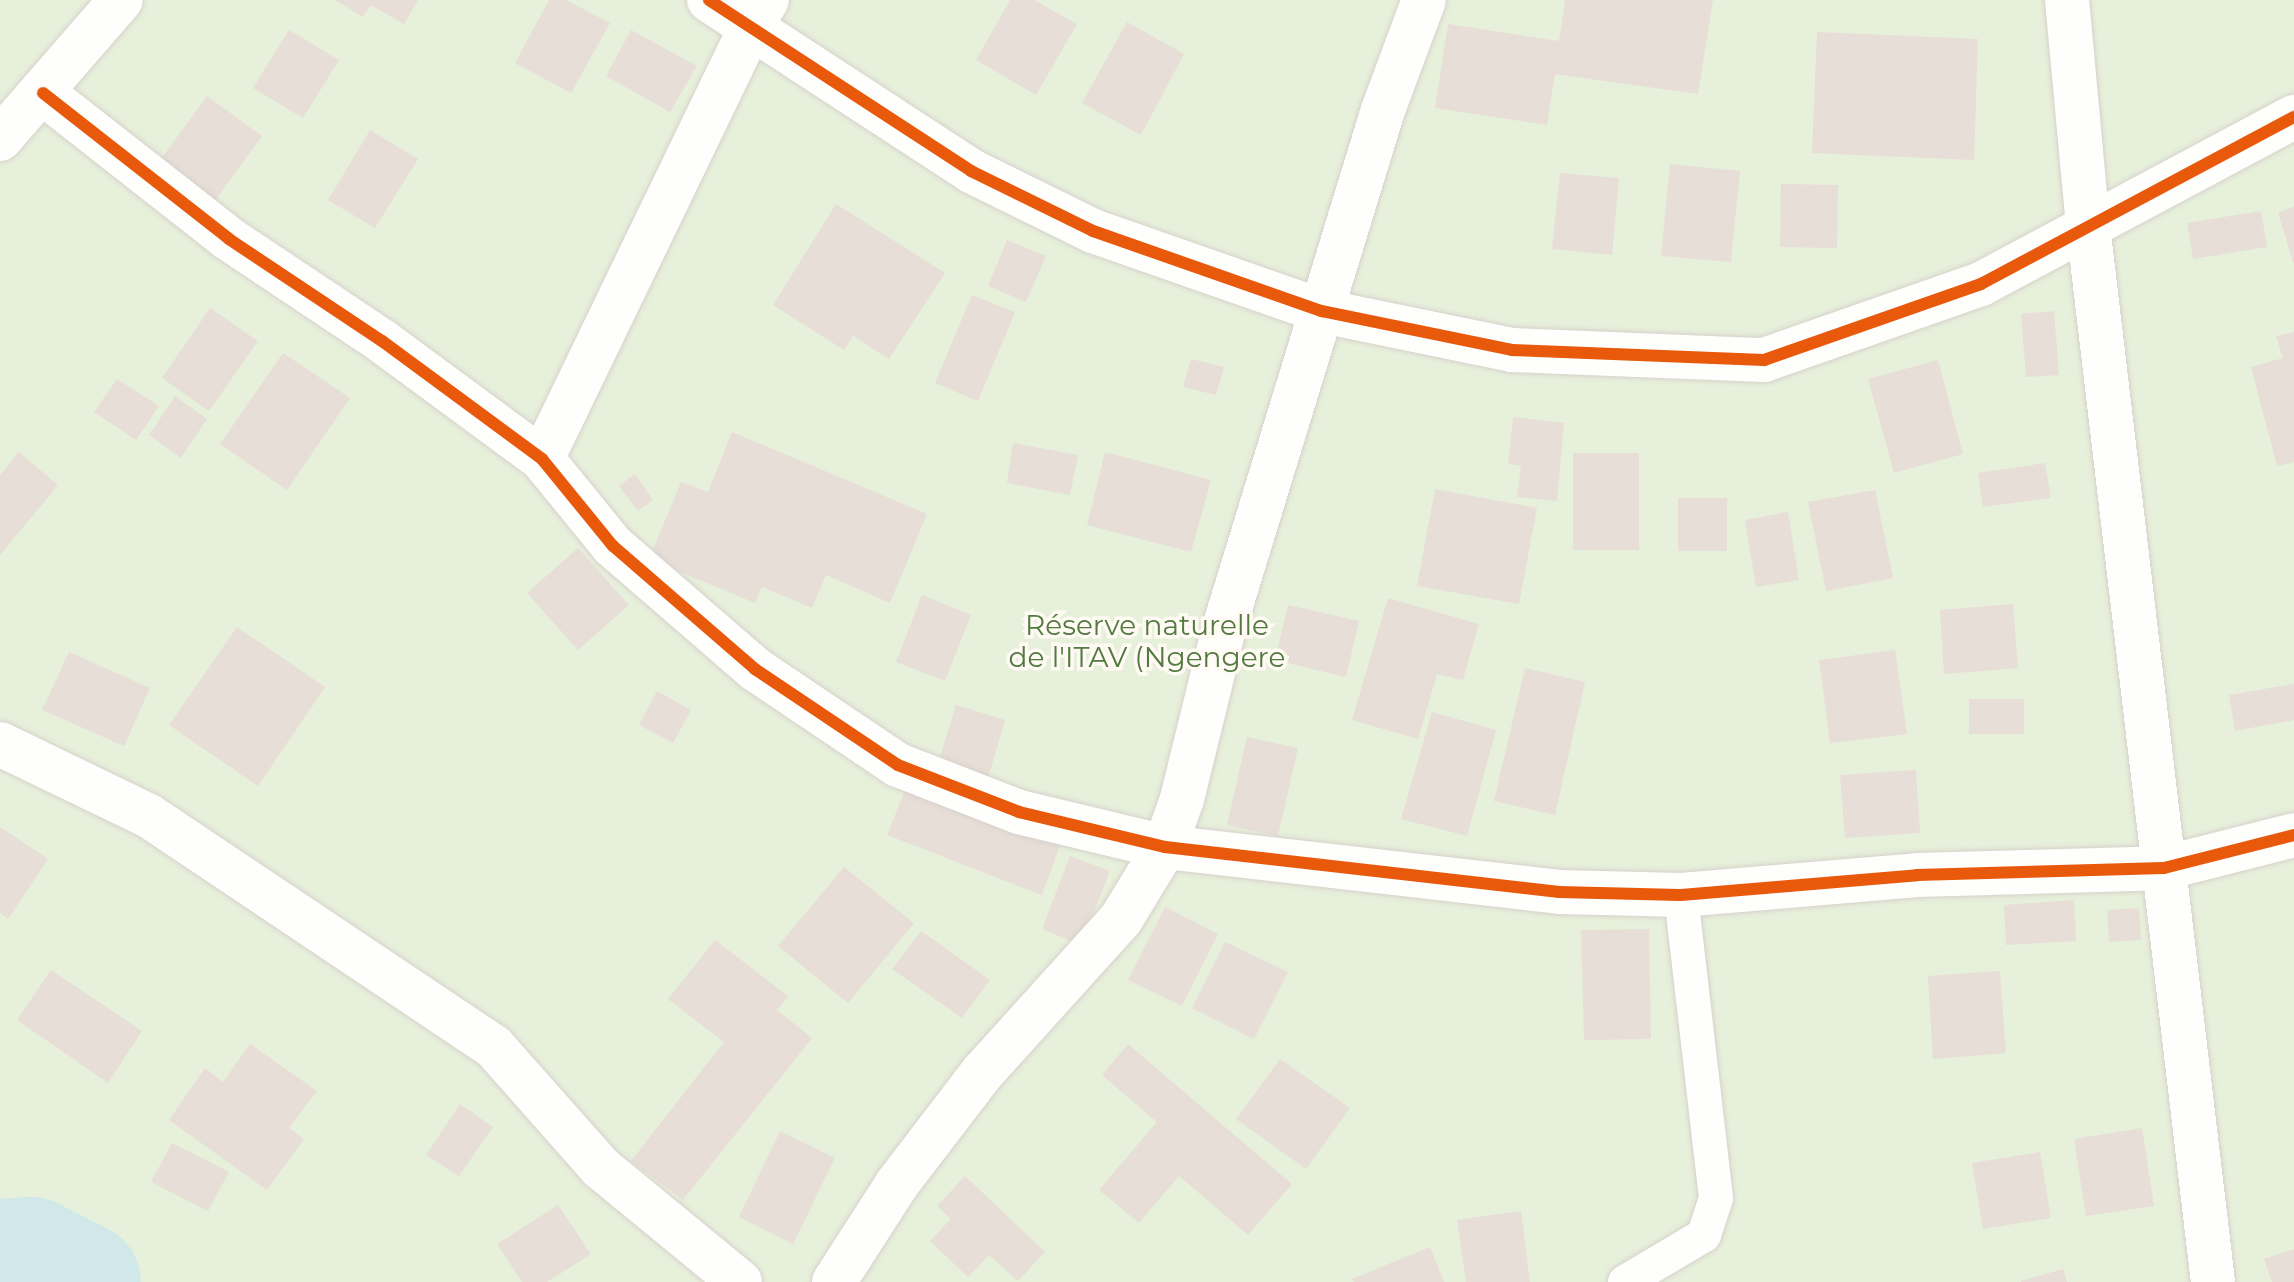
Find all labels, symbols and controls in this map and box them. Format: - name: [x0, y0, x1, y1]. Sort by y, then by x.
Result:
- park label: Réserve naturelle de l'ITAV (Ngengere: [1009, 608, 1285, 674]

